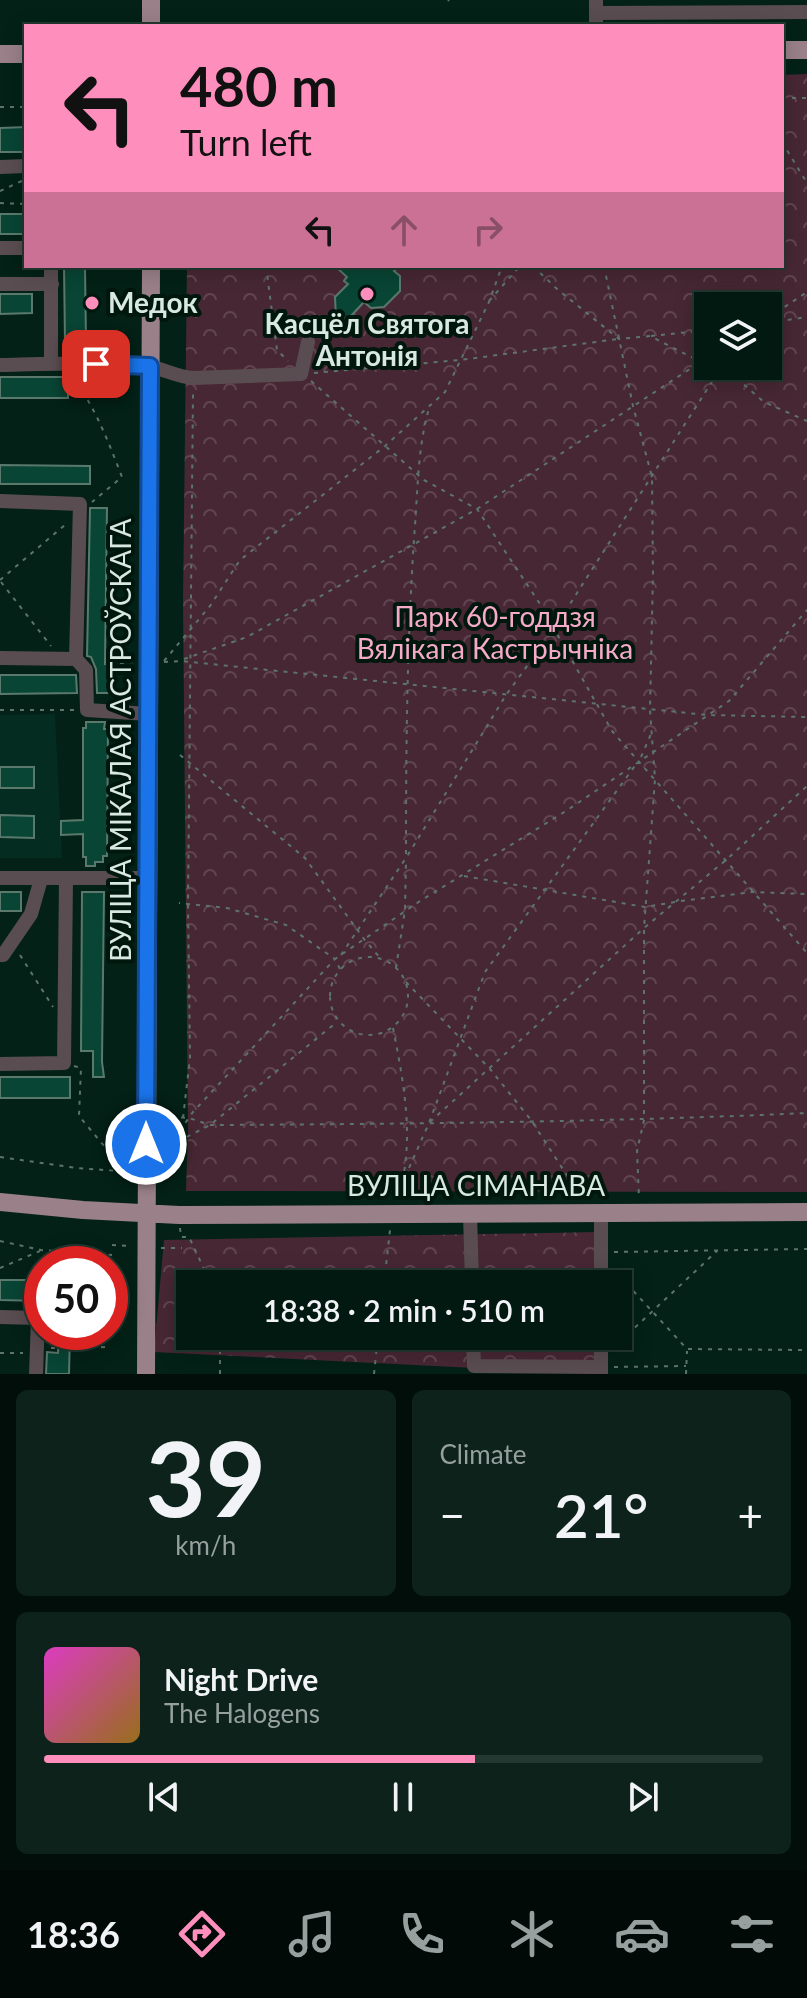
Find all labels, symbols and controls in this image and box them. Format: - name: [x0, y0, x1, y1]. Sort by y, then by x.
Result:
- text: 480 m: [180, 52, 338, 119]
- icon: left: [48, 56, 152, 160]
- text: Turn left: [180, 120, 312, 164]
- icon: left: [298, 208, 342, 252]
- icon: ahead: [382, 208, 426, 252]
- icon: right: [466, 208, 510, 252]
- place label: Медок: [108, 285, 198, 319]
- marker: Касцёл Святога Антонія: [358, 285, 376, 303]
- map controls: [694, 292, 782, 380]
- button: layers: [694, 292, 782, 380]
- marker: Медок: [83, 294, 101, 312]
- place label: Касцёл Святога Антонія: [264, 306, 470, 372]
- pin: [62, 330, 130, 398]
- icon: arrive: [74, 342, 118, 386]
- street label: ВУЛІЦА МІКАЛАЯ АСТРОЎСКАГА: [103, 518, 137, 962]
- park label: Парк 60-годдзя Вялікага Кастрычніка: [357, 599, 633, 665]
- position arrow: [104, 1102, 188, 1186]
- street label: ВУЛІЦА СІМАНАВА: [347, 1168, 605, 1202]
- speed limit sign: 50: [24, 1246, 128, 1350]
- text: 18:38 · 2 min · 510 m: [263, 1292, 545, 1328]
- text: 39: [145, 1414, 266, 1539]
- text: Climate: [440, 1438, 526, 1470]
- text: 21°: [554, 1479, 649, 1551]
- text: −: [440, 1489, 465, 1541]
- text: +: [737, 1489, 763, 1541]
- text: km/h: [175, 1529, 236, 1561]
- text: Night Drive: [164, 1661, 318, 1697]
- text: The Halogens: [164, 1697, 320, 1729]
- icon: previous: [142, 1775, 186, 1819]
- icon: pause: [381, 1775, 425, 1819]
- icon: next: [621, 1775, 665, 1819]
- icon: directions: [174, 1906, 230, 1962]
- icon: music: [284, 1906, 340, 1962]
- icon: phone: [394, 1906, 450, 1962]
- icon: climate: [504, 1906, 560, 1962]
- icon: car: [614, 1906, 670, 1962]
- icon: filters: [724, 1906, 780, 1962]
- text: 18:36: [27, 1912, 120, 1956]

